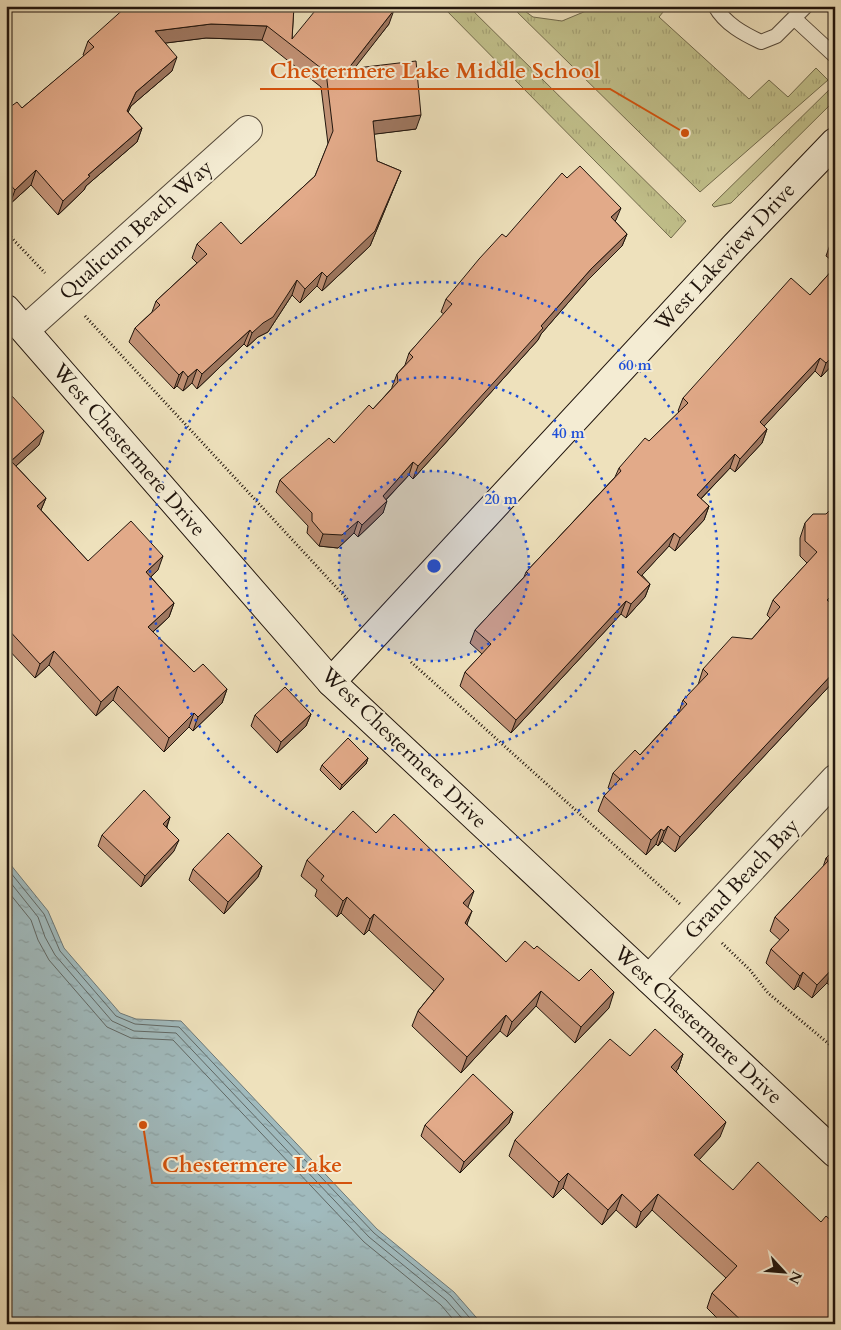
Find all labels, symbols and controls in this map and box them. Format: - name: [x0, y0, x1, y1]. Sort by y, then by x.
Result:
- callout: Chestermere Lake Middle School: [260, 52, 610, 89]
- text: Chestermere Lake Middle School: [270, 56, 601, 86]
- street label: Qualicum Beach Way: [53, 153, 219, 307]
- street label: West Lakeview Drive: [648, 176, 802, 339]
- text: 60 m: [618, 355, 652, 375]
- street label: West Chestermere Drive: [45, 356, 212, 543]
- text: 40 m: [551, 423, 585, 443]
- text: 20 m: [484, 489, 518, 509]
- centre of rings: [425, 557, 443, 575]
- street label: West Chestermere Drive: [314, 660, 494, 835]
- street label: Grand Beach Bay: [678, 812, 806, 946]
- street label: West Chestermere Drive: [607, 938, 789, 1111]
- callout: Chestermere Lake: [152, 1146, 352, 1183]
- text: Chestermere Lake: [162, 1150, 342, 1180]
- north arrow: [758, 1248, 808, 1298]
- text: N: [784, 1268, 806, 1287]

